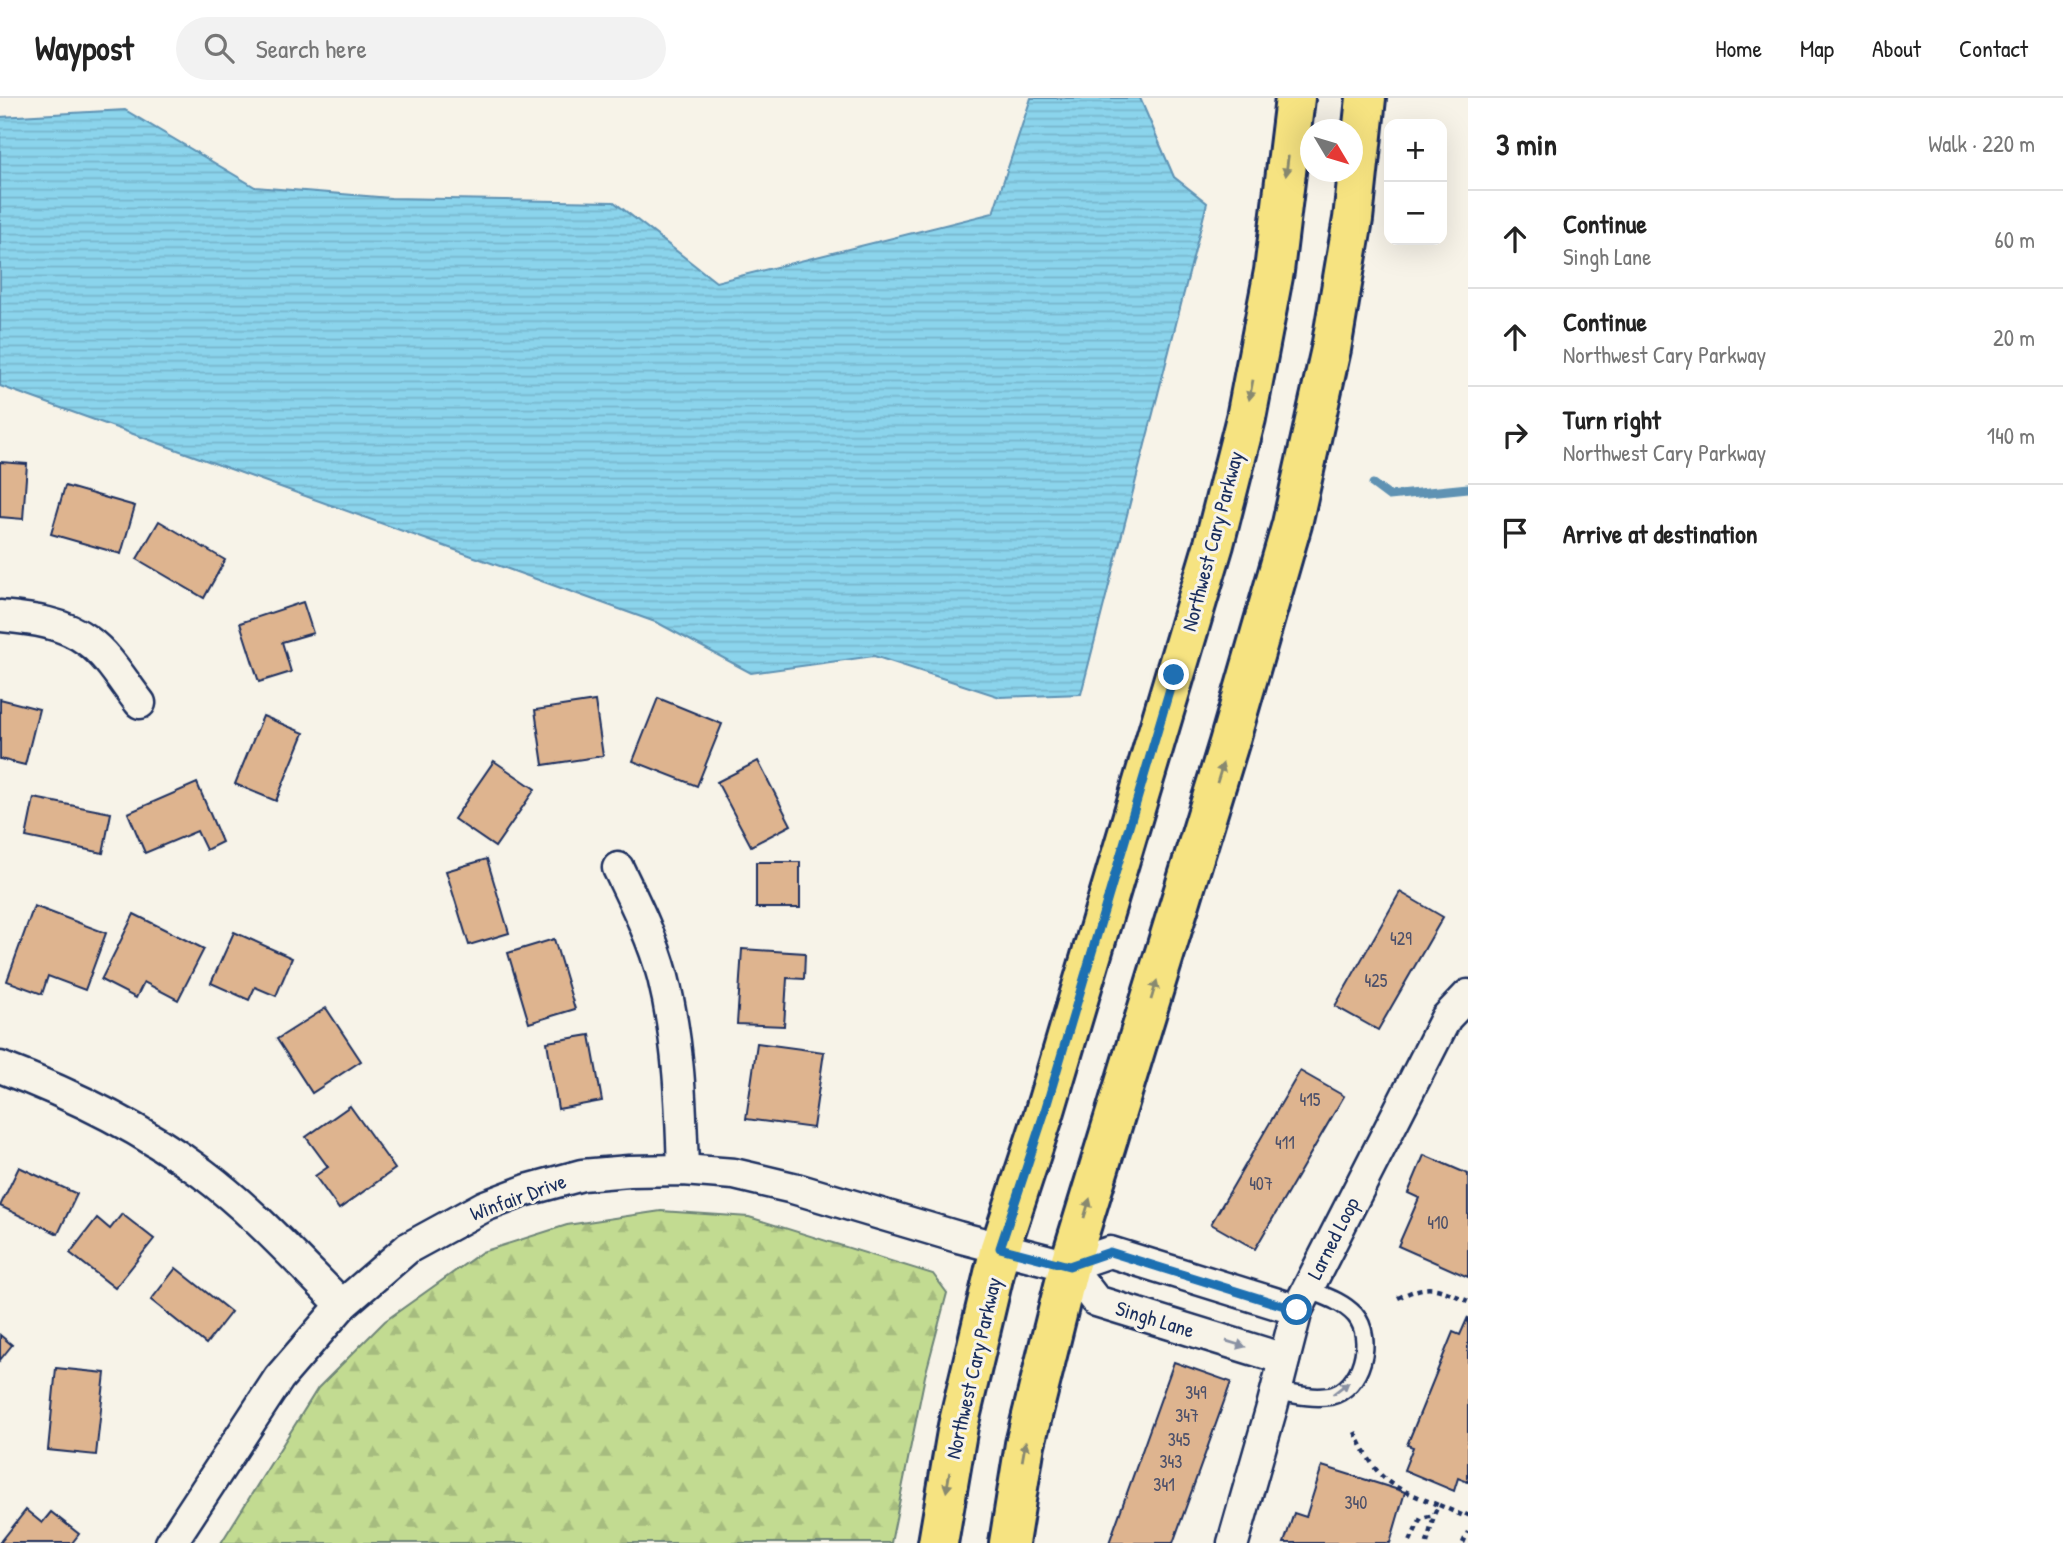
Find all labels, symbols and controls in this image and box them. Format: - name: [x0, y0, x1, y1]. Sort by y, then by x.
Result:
- search box: [176, 17, 666, 80]
- text: Waypost: [35, 26, 134, 70]
- icon: search: [200, 29, 238, 67]
- text: Search here: [256, 31, 367, 66]
- text: Home: [1715, 32, 1762, 64]
- text: Map: [1800, 32, 1834, 64]
- text: About: [1872, 32, 1921, 64]
- text: Contact: [1959, 32, 2028, 64]
- north arrow: [1300, 119, 1363, 182]
- map controls: [1384, 119, 1447, 245]
- button: +: [1384, 119, 1447, 182]
- text: 3 min: [1496, 124, 1557, 164]
- text: Walk · 220 m: [1928, 128, 2035, 159]
- one-way arrow: [1282, 155, 1293, 177]
- button: −: [1384, 182, 1447, 245]
- text: Continue: [1563, 206, 1647, 241]
- icon: ahead: [1496, 220, 1534, 258]
- text: 60 m: [1995, 224, 2035, 255]
- text: Singh Lane: [1563, 241, 1651, 272]
- text: Continue: [1563, 304, 1647, 339]
- icon: ahead: [1496, 318, 1534, 356]
- text: 20 m: [1993, 322, 2035, 353]
- text: Northwest Cary Parkway: [1563, 339, 1766, 370]
- one-way arrow: [1246, 379, 1257, 401]
- text: Turn right: [1563, 402, 1661, 437]
- icon: right: [1496, 416, 1534, 454]
- text: 140 m: [1987, 420, 2035, 451]
- text: Northwest Cary Parkway: [1563, 437, 1766, 468]
- street label: Northwest Cary Parkway: [1174, 448, 1250, 634]
- icon: arrive: [1496, 514, 1534, 552]
- text: Arrive at destination: [1563, 516, 1758, 551]
- route end: [1158, 659, 1189, 690]
- one-way arrow: [1215, 762, 1226, 783]
- house number: 429: [1390, 926, 1412, 951]
- house number: 425: [1365, 968, 1388, 993]
- one-way arrow: [1149, 979, 1159, 1000]
- house number: 415: [1300, 1087, 1321, 1112]
- house number: 411: [1275, 1130, 1295, 1155]
- street label: Winfair Drive: [466, 1166, 570, 1228]
- house number: 407: [1249, 1171, 1273, 1196]
- street label: Larned Loop: [1300, 1192, 1366, 1284]
- one-way arrow: [1082, 1197, 1092, 1218]
- house number: 410: [1427, 1210, 1449, 1235]
- street label: Northwest Cary Parkway: [938, 1274, 1008, 1462]
- street label: Singh Lane: [1112, 1293, 1198, 1345]
- route start: [1281, 1294, 1312, 1325]
- one-way arrow: [1225, 1340, 1246, 1350]
- house number: 349: [1185, 1380, 1207, 1405]
- one-way arrow: [1332, 1381, 1351, 1395]
- house number: 347: [1175, 1403, 1199, 1428]
- house number: 345: [1168, 1427, 1191, 1452]
- one-way arrow: [1019, 1440, 1030, 1462]
- house number: 343: [1160, 1449, 1182, 1474]
- one-way arrow: [942, 1471, 953, 1493]
- house number: 341: [1153, 1472, 1175, 1497]
- house number: 340: [1345, 1490, 1367, 1515]

